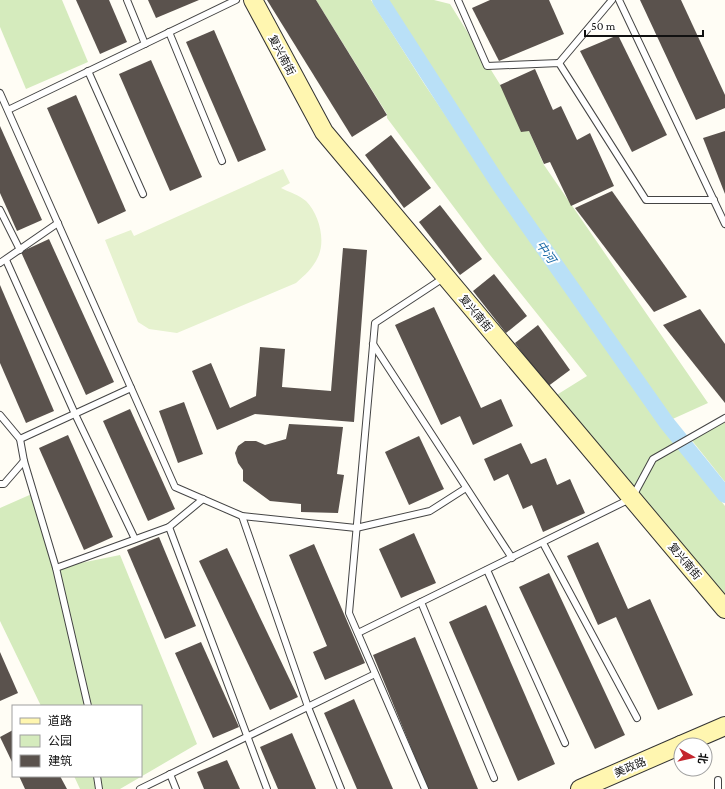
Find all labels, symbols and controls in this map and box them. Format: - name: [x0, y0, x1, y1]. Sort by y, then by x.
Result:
- scale bar: [585, 12, 703, 38]
- text: 50 m: [591, 19, 616, 33]
- street label: 复兴南街: [266, 33, 298, 77]
- water label: 中河: [533, 238, 560, 267]
- street label: 复兴南街: [457, 292, 495, 334]
- street label: 复兴南街: [666, 540, 704, 582]
- legend: [12, 705, 142, 777]
- text: 道路: [48, 714, 72, 728]
- text: 公园: [48, 734, 72, 748]
- north arrow: [673, 737, 713, 777]
- text: 北: [696, 752, 710, 765]
- text: 建筑: [48, 754, 72, 768]
- street label: 美政路: [612, 755, 648, 779]

